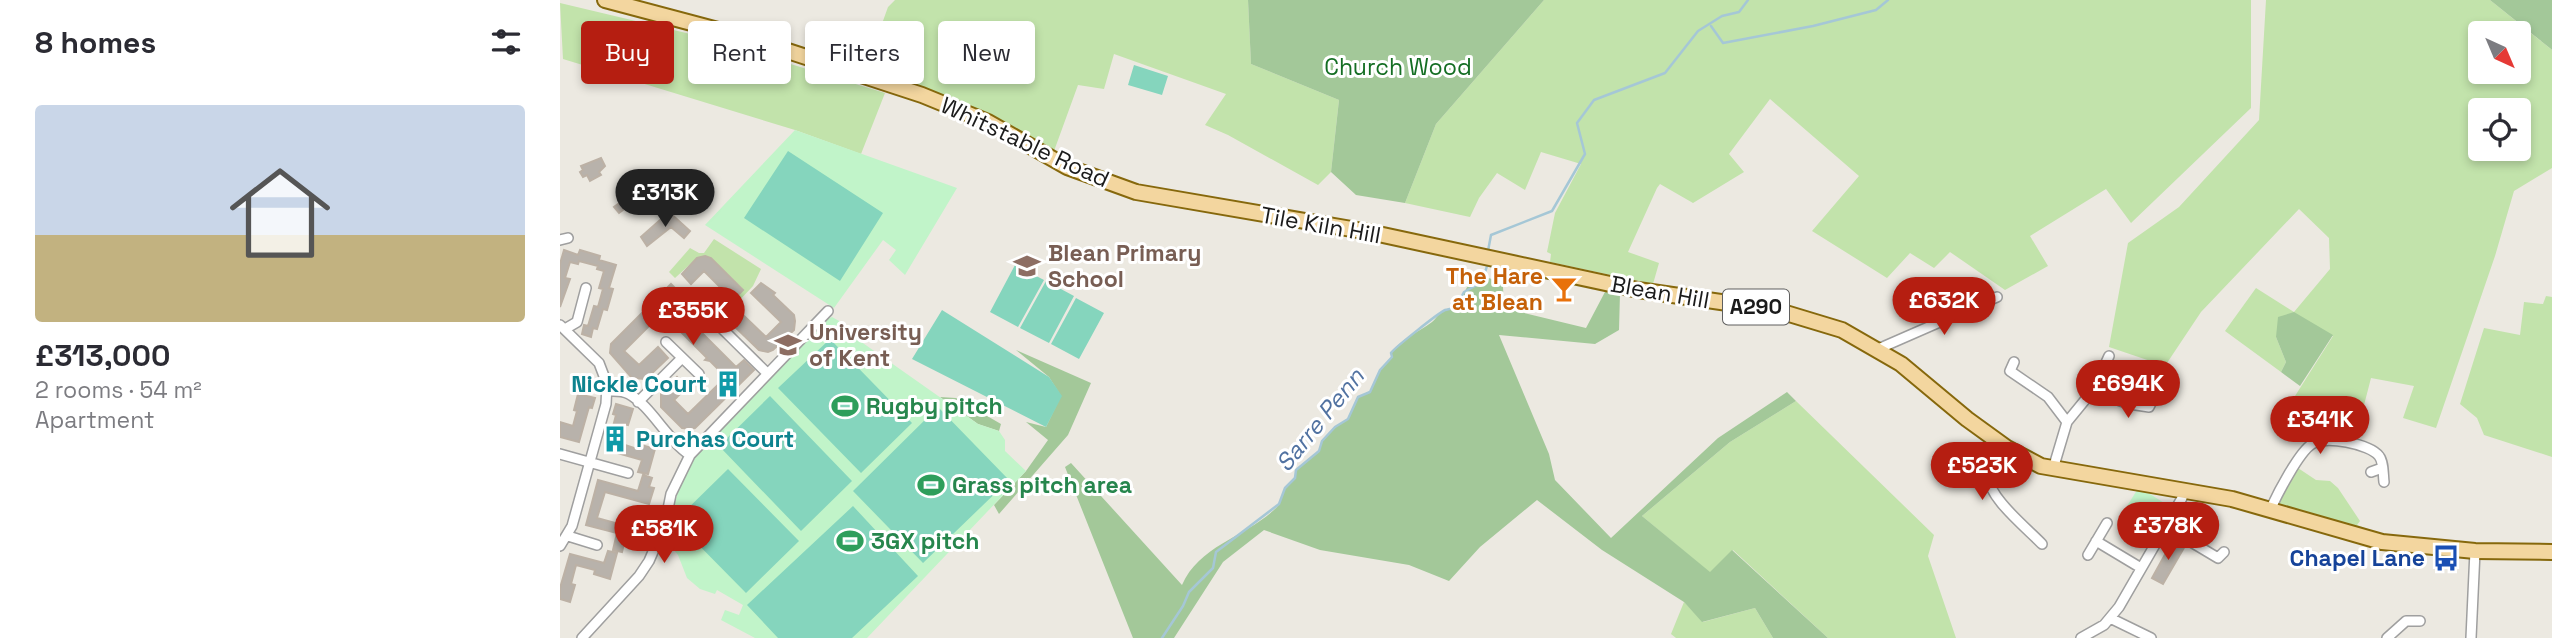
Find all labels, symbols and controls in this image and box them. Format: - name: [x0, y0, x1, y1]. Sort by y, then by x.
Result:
- chip: Buy: [581, 21, 674, 84]
- chip: Rent: [688, 21, 791, 84]
- chip: Filters: [805, 21, 924, 84]
- chip: New: [938, 21, 1035, 84]
- north arrow: [2468, 21, 2530, 84]
- map controls: [2468, 21, 2531, 161]
- text: 8 homes: [35, 23, 156, 62]
- icon: filters: [487, 23, 525, 61]
- park label: Church Wood: [1324, 52, 1472, 82]
- street label: Whitstable Road: [936, 90, 1114, 194]
- button: locate: [2468, 98, 2531, 161]
- icon: home: [217, 150, 343, 276]
- pin: £313K: [616, 170, 714, 229]
- text: £313K: [631, 177, 699, 207]
- street label: Tile Kiln Hill: [1259, 200, 1383, 250]
- place label: Blean Primary School: [1048, 238, 1201, 294]
- school or university icon: Blean Primary School: [1012, 251, 1042, 281]
- place label: The Hare at Blean: [1446, 261, 1543, 317]
- street label: Blean Hill: [1608, 269, 1712, 315]
- bar icon: The Hare at Blean: [1549, 274, 1579, 304]
- pin: £632K: [1895, 278, 1993, 337]
- text: £632K: [1909, 285, 1979, 315]
- pin: £355K: [644, 288, 742, 347]
- road number: A290: [1723, 290, 1789, 324]
- text: £355K: [658, 295, 728, 325]
- place label: University of Kent: [809, 317, 922, 373]
- school or university icon: University of Kent: [773, 330, 803, 360]
- text: £313,000: [35, 336, 170, 375]
- pin: £694K: [2079, 360, 2177, 420]
- water label: Sarre Penn: [1268, 361, 1372, 478]
- text: £694K: [2092, 368, 2164, 398]
- place label: Nickle Court: [571, 369, 707, 399]
- building icon: Nickle Court: [713, 369, 743, 399]
- text: 2 rooms · 54 m²: [35, 375, 202, 405]
- sports icon: Rugby pitch: [830, 391, 860, 421]
- place label: Rugby pitch: [866, 391, 1003, 421]
- pin: £341K: [2271, 396, 2369, 456]
- text: £341K: [2286, 404, 2354, 434]
- text: Apartment: [35, 405, 155, 435]
- building icon: Purchas Court: [600, 424, 630, 454]
- place label: Purchas Court: [636, 424, 794, 454]
- pin: £523K: [1933, 442, 2031, 502]
- text: £523K: [1947, 450, 2017, 480]
- sports icon: Grass pitch area: [916, 470, 946, 500]
- place label: Grass pitch area: [952, 470, 1132, 500]
- pin: £378K: [2119, 503, 2217, 562]
- pin: £581K: [615, 505, 713, 565]
- text: £378K: [2133, 510, 2203, 540]
- text: £581K: [630, 513, 698, 543]
- sports icon: 3GX pitch: [835, 526, 865, 556]
- place label: 3GX pitch: [871, 526, 979, 556]
- place label: Chapel Lane: [2290, 543, 2425, 573]
- bus stop icon: Chapel Lane: [2431, 543, 2461, 573]

